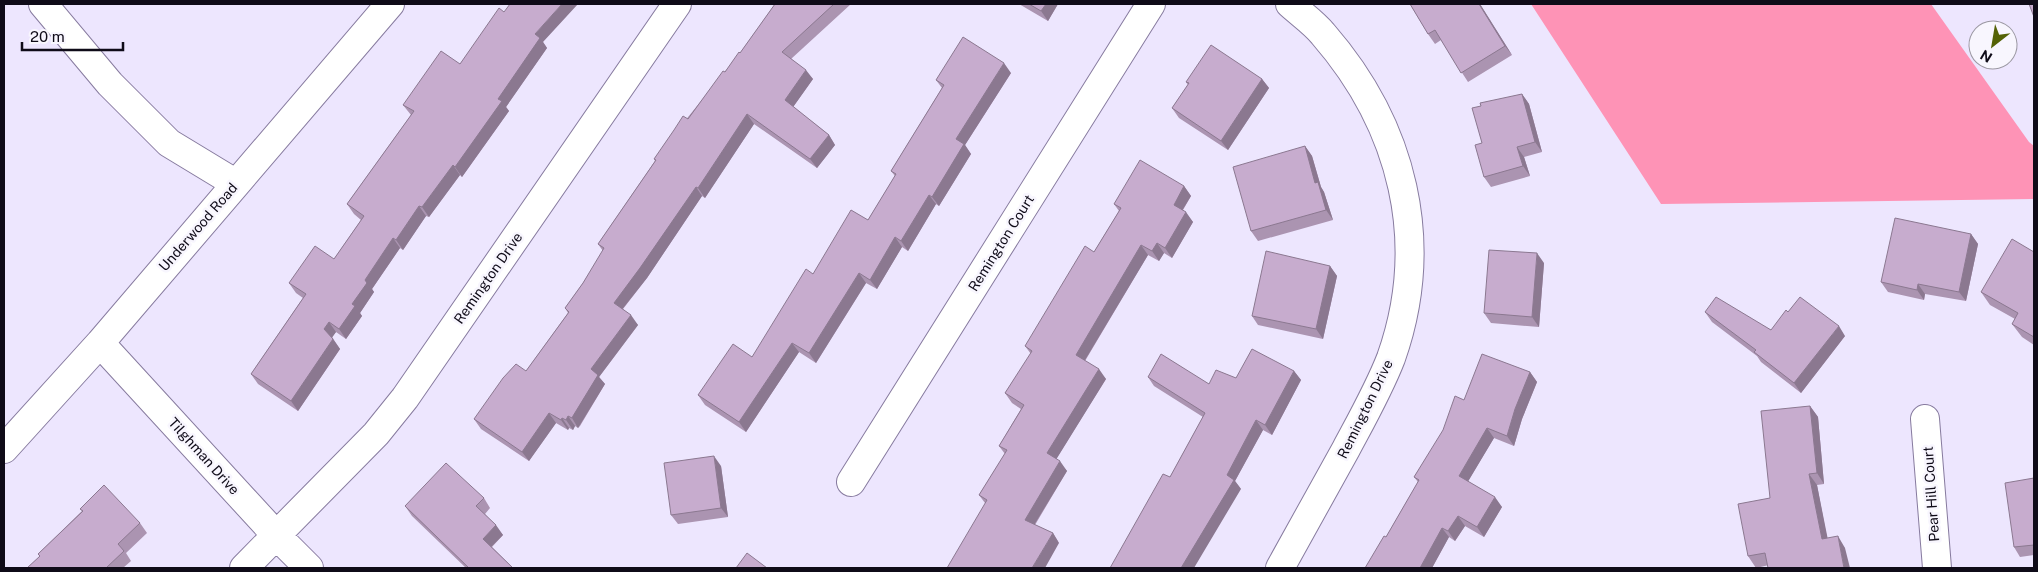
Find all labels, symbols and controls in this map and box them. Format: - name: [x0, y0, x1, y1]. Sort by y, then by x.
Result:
- scale bar: [22, 20, 124, 52]
- north arrow: [1968, 20, 2018, 70]
- text: 20 m: [30, 28, 65, 45]
- text: N: [1977, 46, 1995, 66]
- street label: Underwood Road: [155, 180, 241, 274]
- street label: Remington Court: [965, 192, 1037, 294]
- street label: Remington Drive: [451, 229, 526, 327]
- street label: Remington Drive: [1334, 357, 1396, 461]
- street label: Tilghman Drive: [165, 414, 243, 498]
- street label: Pear Hill Court: [1920, 446, 1942, 542]

